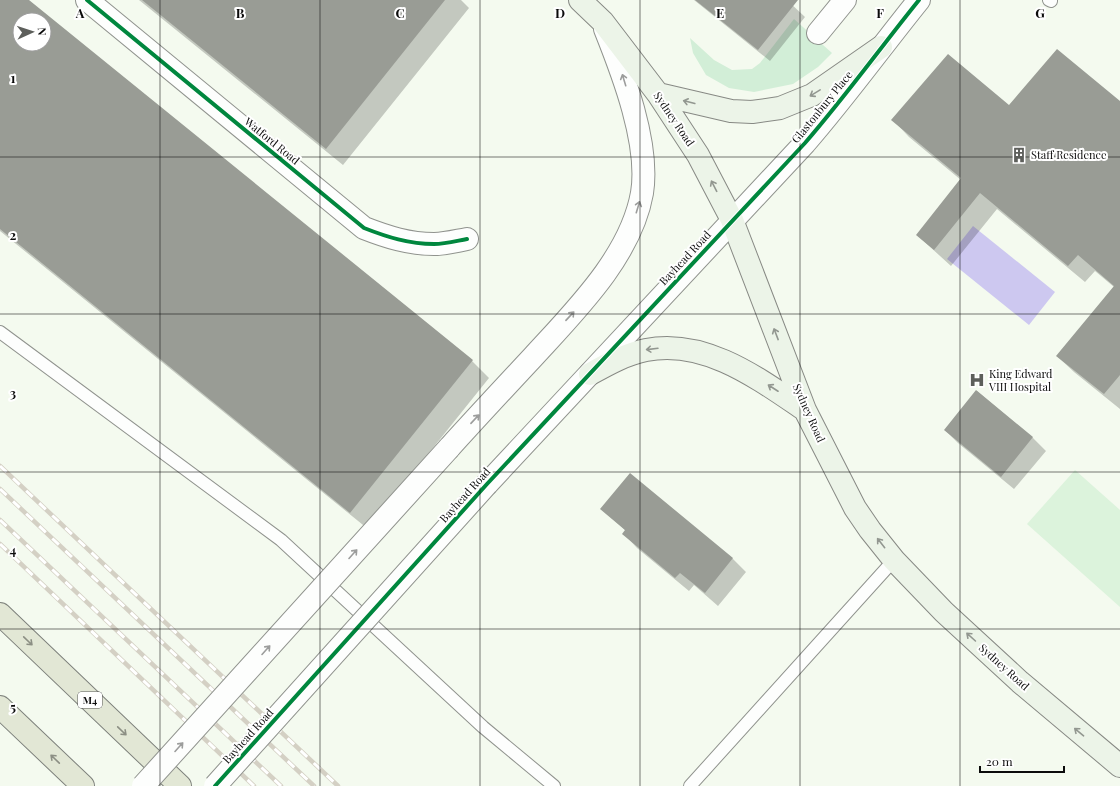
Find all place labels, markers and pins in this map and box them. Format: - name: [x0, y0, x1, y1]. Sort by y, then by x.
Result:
- building icon: Staff Residence: [1010, 146, 1028, 164]
- place label: Staff Residence: [1031, 147, 1107, 162]
- place label: King Edward VIII Hospital: [988, 366, 1053, 394]
- hospital icon: King Edward VIII Hospital: [968, 371, 986, 389]

